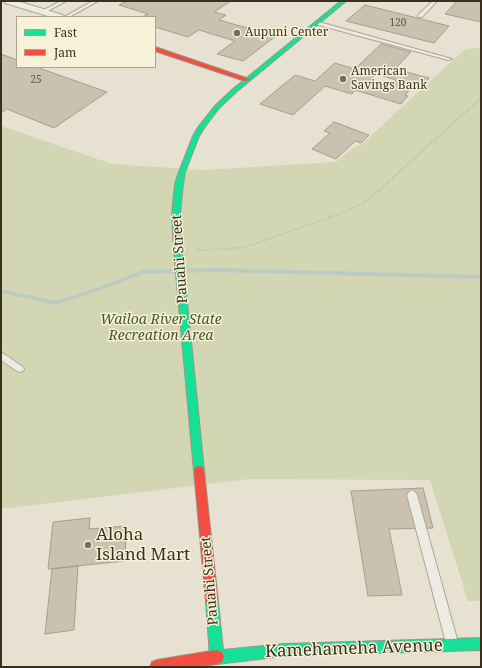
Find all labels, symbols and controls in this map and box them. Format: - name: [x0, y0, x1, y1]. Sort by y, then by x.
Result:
- legend: [16, 16, 156, 68]
- house number: 120: [390, 17, 406, 29]
- text: Fast: [54, 24, 77, 41]
- place label: Aupuni Center: [245, 26, 328, 40]
- marker: Aupuni Center: [232, 28, 242, 38]
- text: Jam: [54, 44, 76, 61]
- place label: American Savings Bank: [351, 65, 427, 93]
- house number: 25: [30, 74, 42, 86]
- marker: American Savings Bank: [338, 74, 348, 84]
- street label: Pauahi Street: [169, 214, 191, 304]
- park label: Wailoa River State Recreation Area: [100, 312, 222, 344]
- place label: Aloha Island Mart: [96, 525, 190, 565]
- street label: Pauahi Street: [198, 536, 222, 626]
- marker: Aloha Island Mart: [83, 540, 93, 550]
- street label: Kamehameha Avenue: [265, 636, 443, 662]

